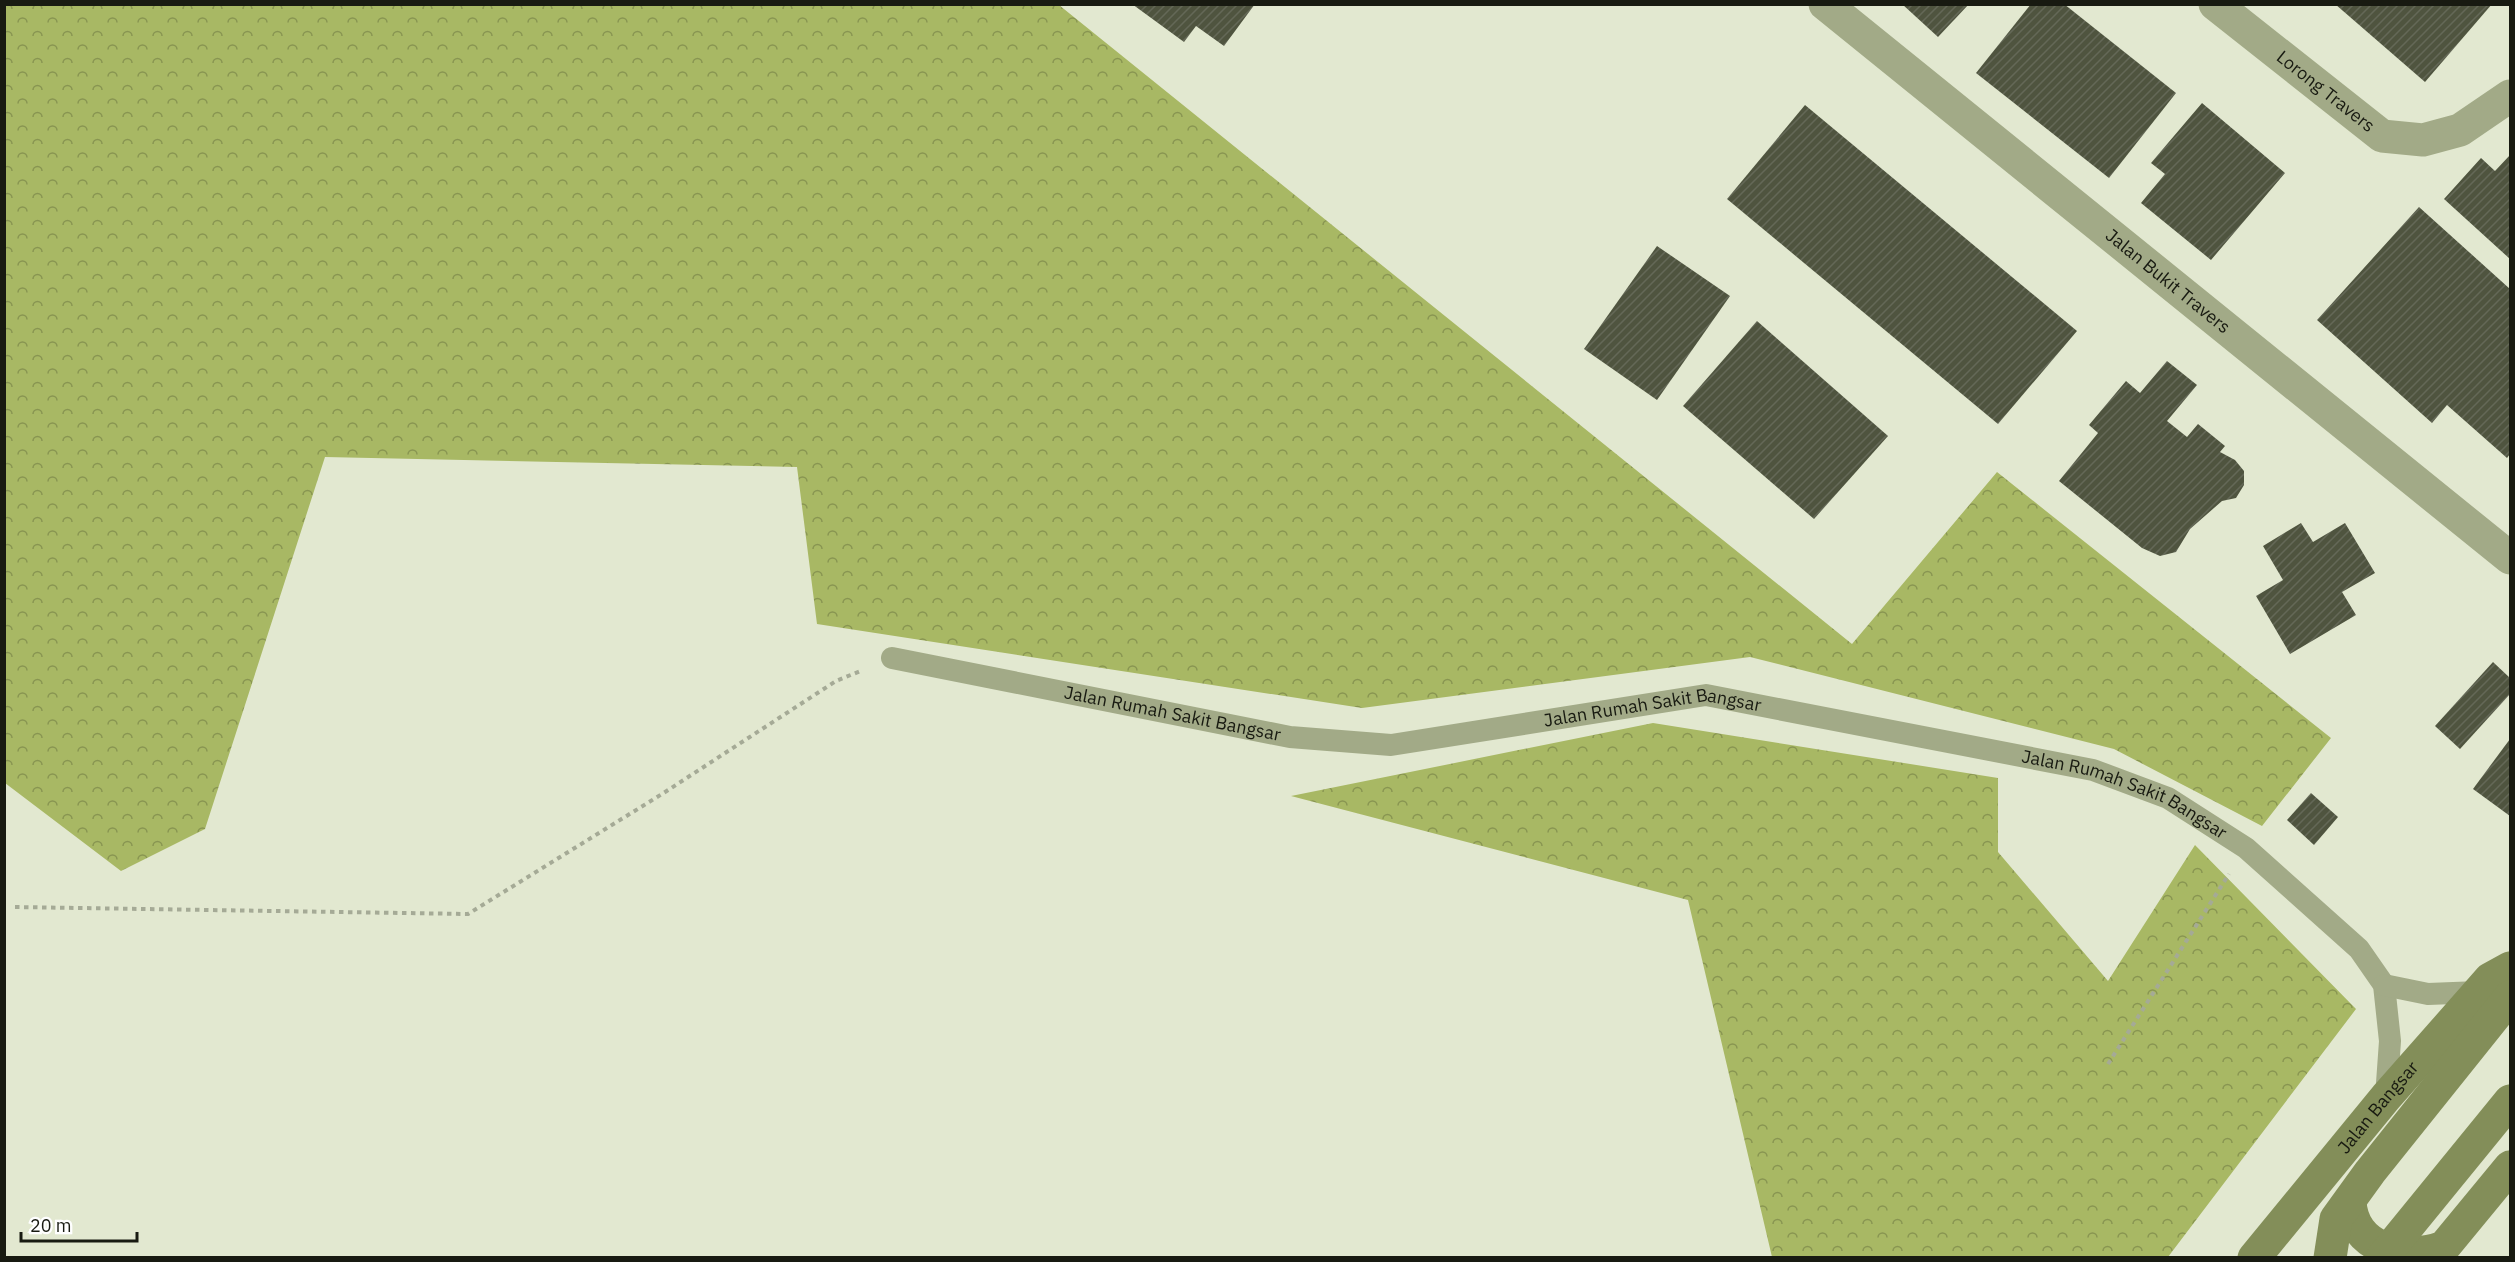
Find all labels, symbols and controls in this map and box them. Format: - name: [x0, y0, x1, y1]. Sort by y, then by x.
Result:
- street label: Lorong Travers: [2272, 45, 2380, 137]
- street label: Jalan Bukit Travers: [2101, 224, 2235, 338]
- street label: Jalan Rumah Sakit Bangsar: [1062, 680, 1283, 746]
- street label: Jalan Rumah Sakit Bangsar: [1542, 683, 1764, 732]
- street label: Jalan Rumah Sakit Bangsar: [2020, 744, 2232, 844]
- street label: Jalan Bangsar: [2332, 1056, 2423, 1158]
- scale bar: [21, 1205, 136, 1243]
- text: 20 m: [30, 1214, 72, 1237]

